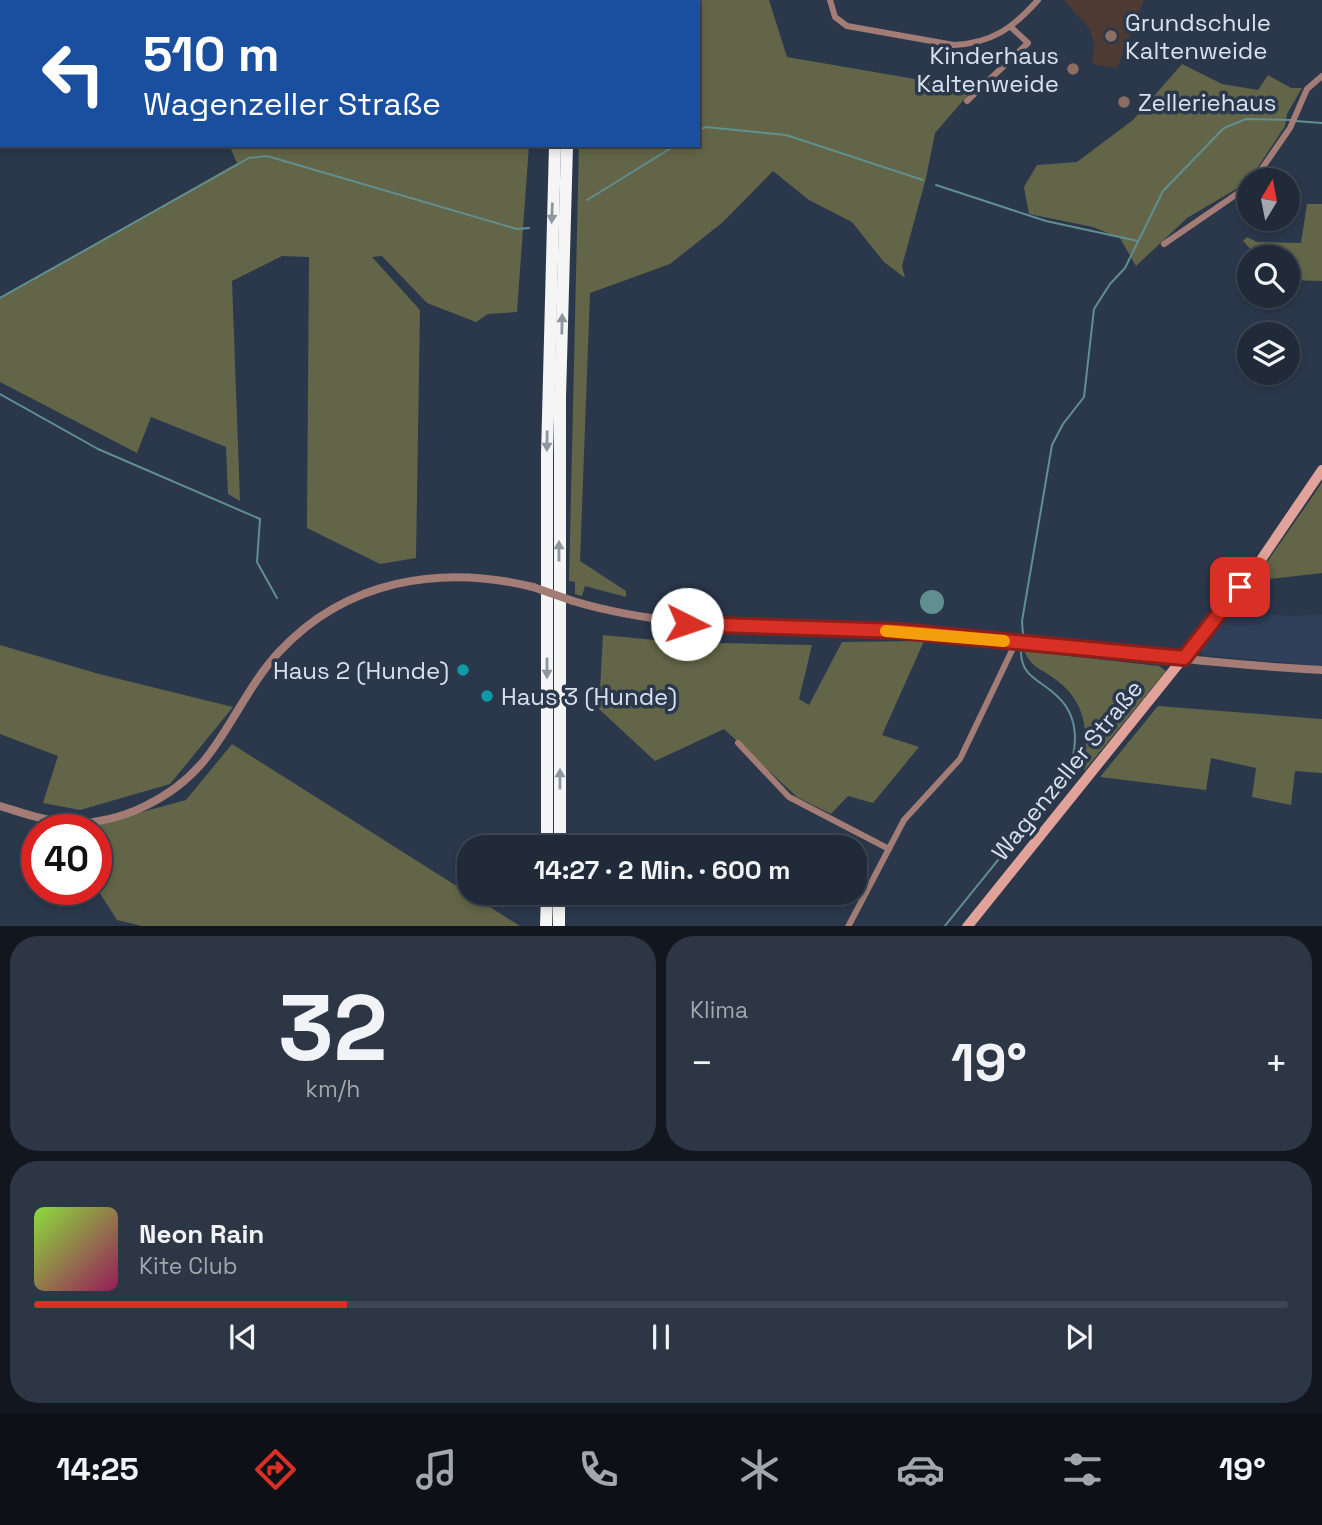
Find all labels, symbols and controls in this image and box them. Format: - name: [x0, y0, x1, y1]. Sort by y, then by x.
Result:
- place label: Grundschule Kaltenweide: [1125, 7, 1271, 66]
- text: 510 m: [143, 23, 280, 85]
- icon: left: [28, 28, 119, 119]
- marker: Grundschule Kaltenweide: [1103, 28, 1119, 44]
- place label: Kinderhaus Kaltenweide: [917, 40, 1059, 99]
- marker: Kinderhaus Kaltenweide: [1065, 61, 1081, 77]
- text: Wagenzeller Straße: [143, 84, 441, 124]
- place label: Zelleriehaus: [1138, 87, 1276, 118]
- marker: Zelleriehaus: [1116, 94, 1132, 110]
- north arrow: [1237, 168, 1300, 231]
- map controls: [1237, 168, 1300, 385]
- one-way arrow: [547, 203, 558, 225]
- button: search: [1237, 245, 1300, 308]
- one-way arrow: [556, 313, 567, 335]
- button: layers: [1237, 322, 1300, 385]
- one-way arrow: [541, 430, 553, 452]
- one-way arrow: [553, 540, 565, 562]
- pin: [1210, 557, 1270, 617]
- icon: arrive: [1221, 568, 1259, 606]
- position arrow: [650, 587, 724, 661]
- place label: Haus 2 (Hunde): [273, 655, 449, 686]
- one-way arrow: [541, 658, 553, 680]
- marker: Haus 2 (Hunde): [455, 662, 471, 678]
- street label: Wagenzeller Straße: [985, 673, 1149, 867]
- place label: Haus 3 (Hunde): [501, 681, 677, 712]
- marker: Haus 3 (Hunde): [479, 688, 495, 704]
- one-way arrow: [554, 768, 566, 790]
- speed limit sign: 40: [21, 814, 112, 905]
- text: 14:27 · 2 Min. · 600 m: [534, 853, 790, 887]
- text: 32: [278, 970, 388, 1087]
- text: Klima: [690, 995, 748, 1025]
- text: 19°: [951, 1030, 1027, 1096]
- text: −: [690, 1039, 714, 1087]
- text: +: [1264, 1039, 1288, 1087]
- text: km/h: [306, 1074, 360, 1104]
- text: Neon Rain: [139, 1217, 264, 1251]
- text: Kite Club: [139, 1251, 238, 1281]
- icon: previous: [224, 1318, 262, 1356]
- icon: pause: [642, 1318, 680, 1356]
- icon: next: [1060, 1318, 1098, 1356]
- icon: directions: [251, 1445, 300, 1494]
- icon: music: [412, 1445, 461, 1494]
- icon: phone: [574, 1445, 623, 1494]
- icon: climate: [735, 1445, 784, 1494]
- icon: car: [896, 1445, 945, 1494]
- icon: filters: [1058, 1445, 1107, 1494]
- text: 14:25: [56, 1449, 139, 1489]
- text: 19°: [1219, 1449, 1266, 1489]

